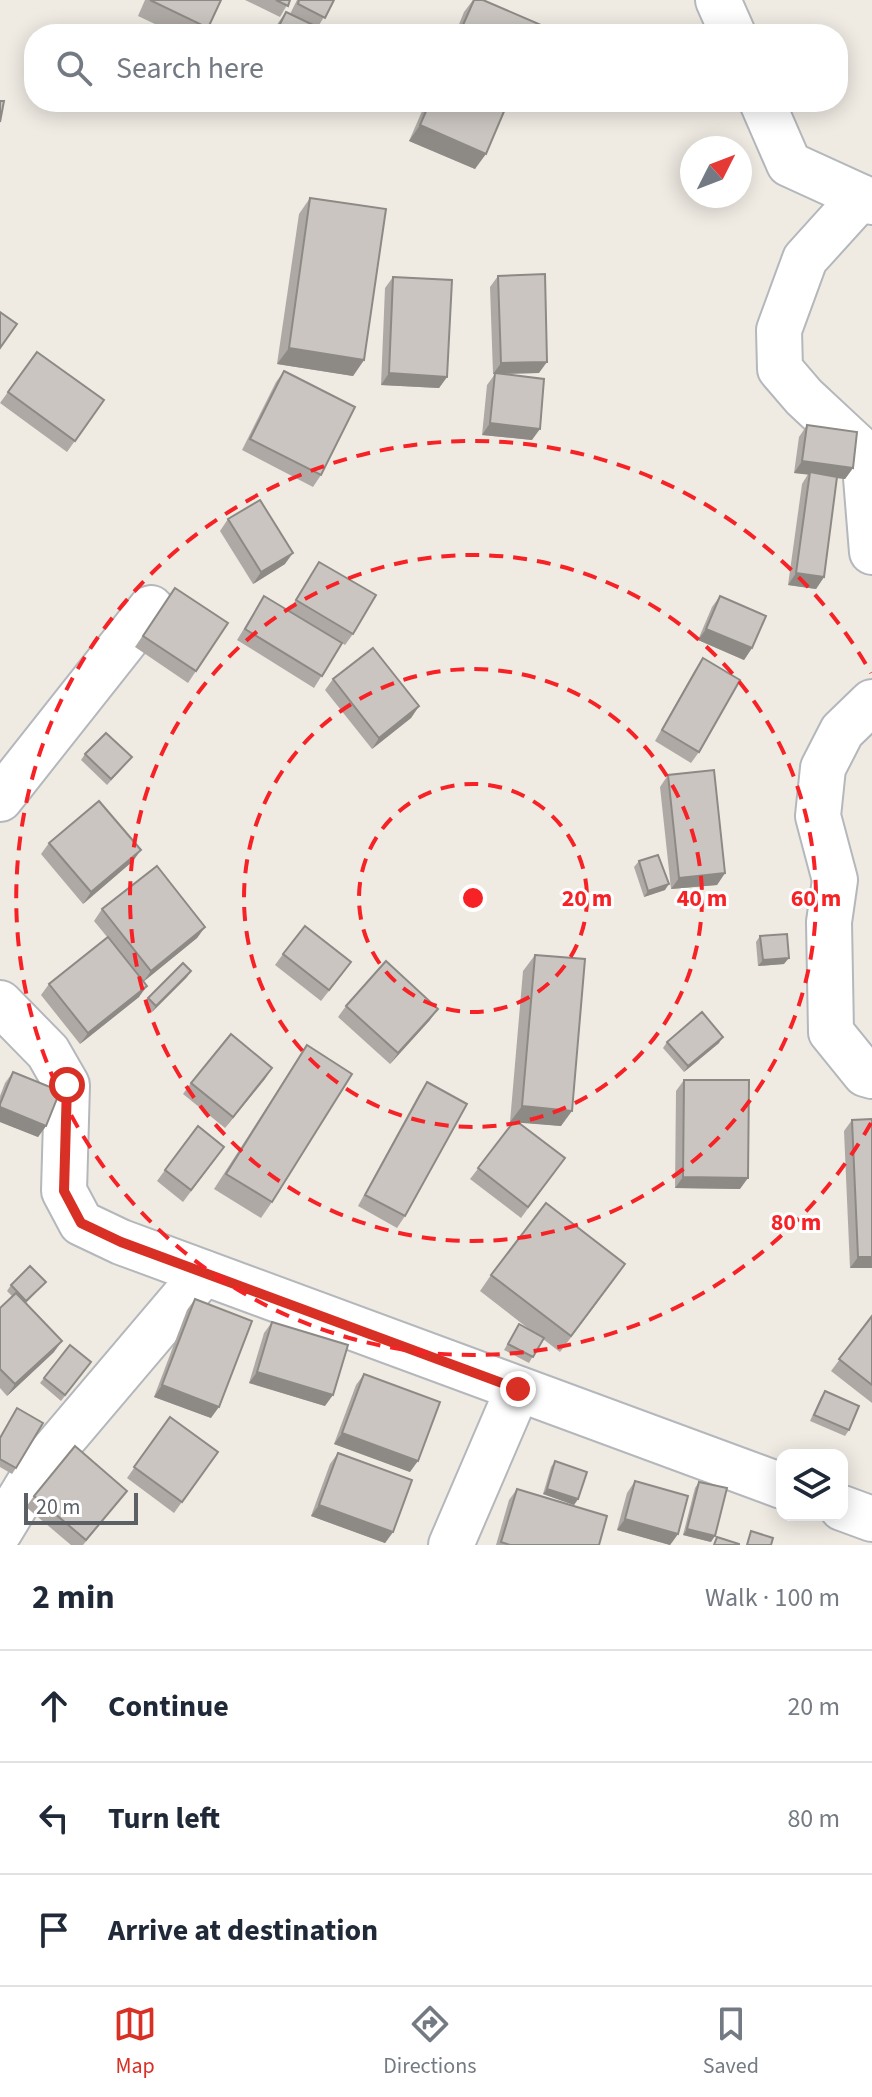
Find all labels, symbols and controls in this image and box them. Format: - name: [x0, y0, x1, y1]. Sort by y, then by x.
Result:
- search box: [24, 24, 848, 112]
- icon: search: [52, 46, 96, 90]
- text: Search here: [116, 47, 264, 90]
- north arrow: [680, 136, 752, 208]
- text: 20 m: [562, 881, 612, 916]
- text: 40 m: [677, 881, 727, 916]
- text: 60 m: [791, 881, 841, 916]
- centre of rings: [459, 884, 487, 912]
- route start: [49, 1067, 85, 1103]
- text: 80 m: [771, 1205, 821, 1240]
- route end: [500, 1371, 536, 1407]
- map controls: [776, 1449, 848, 1521]
- button: layers: [776, 1449, 848, 1521]
- scale bar: [24, 1489, 138, 1525]
- text: 20 m: [36, 1491, 81, 1523]
- text: 2 min: [32, 1573, 115, 1622]
- text: Walk · 100 m: [705, 1579, 840, 1616]
- icon: ahead: [32, 1684, 76, 1728]
- text: Continue: [108, 1685, 229, 1728]
- text: 20 m: [787, 1688, 840, 1725]
- icon: left: [32, 1796, 76, 1840]
- text: Turn left: [108, 1797, 220, 1840]
- text: 80 m: [787, 1800, 840, 1837]
- icon: arrive: [32, 1908, 76, 1952]
- text: Arrive at destination: [108, 1909, 378, 1952]
- tab: Map: [113, 2002, 157, 2082]
- tab: Directions: [383, 2002, 476, 2082]
- tab: Saved: [703, 2002, 759, 2082]

